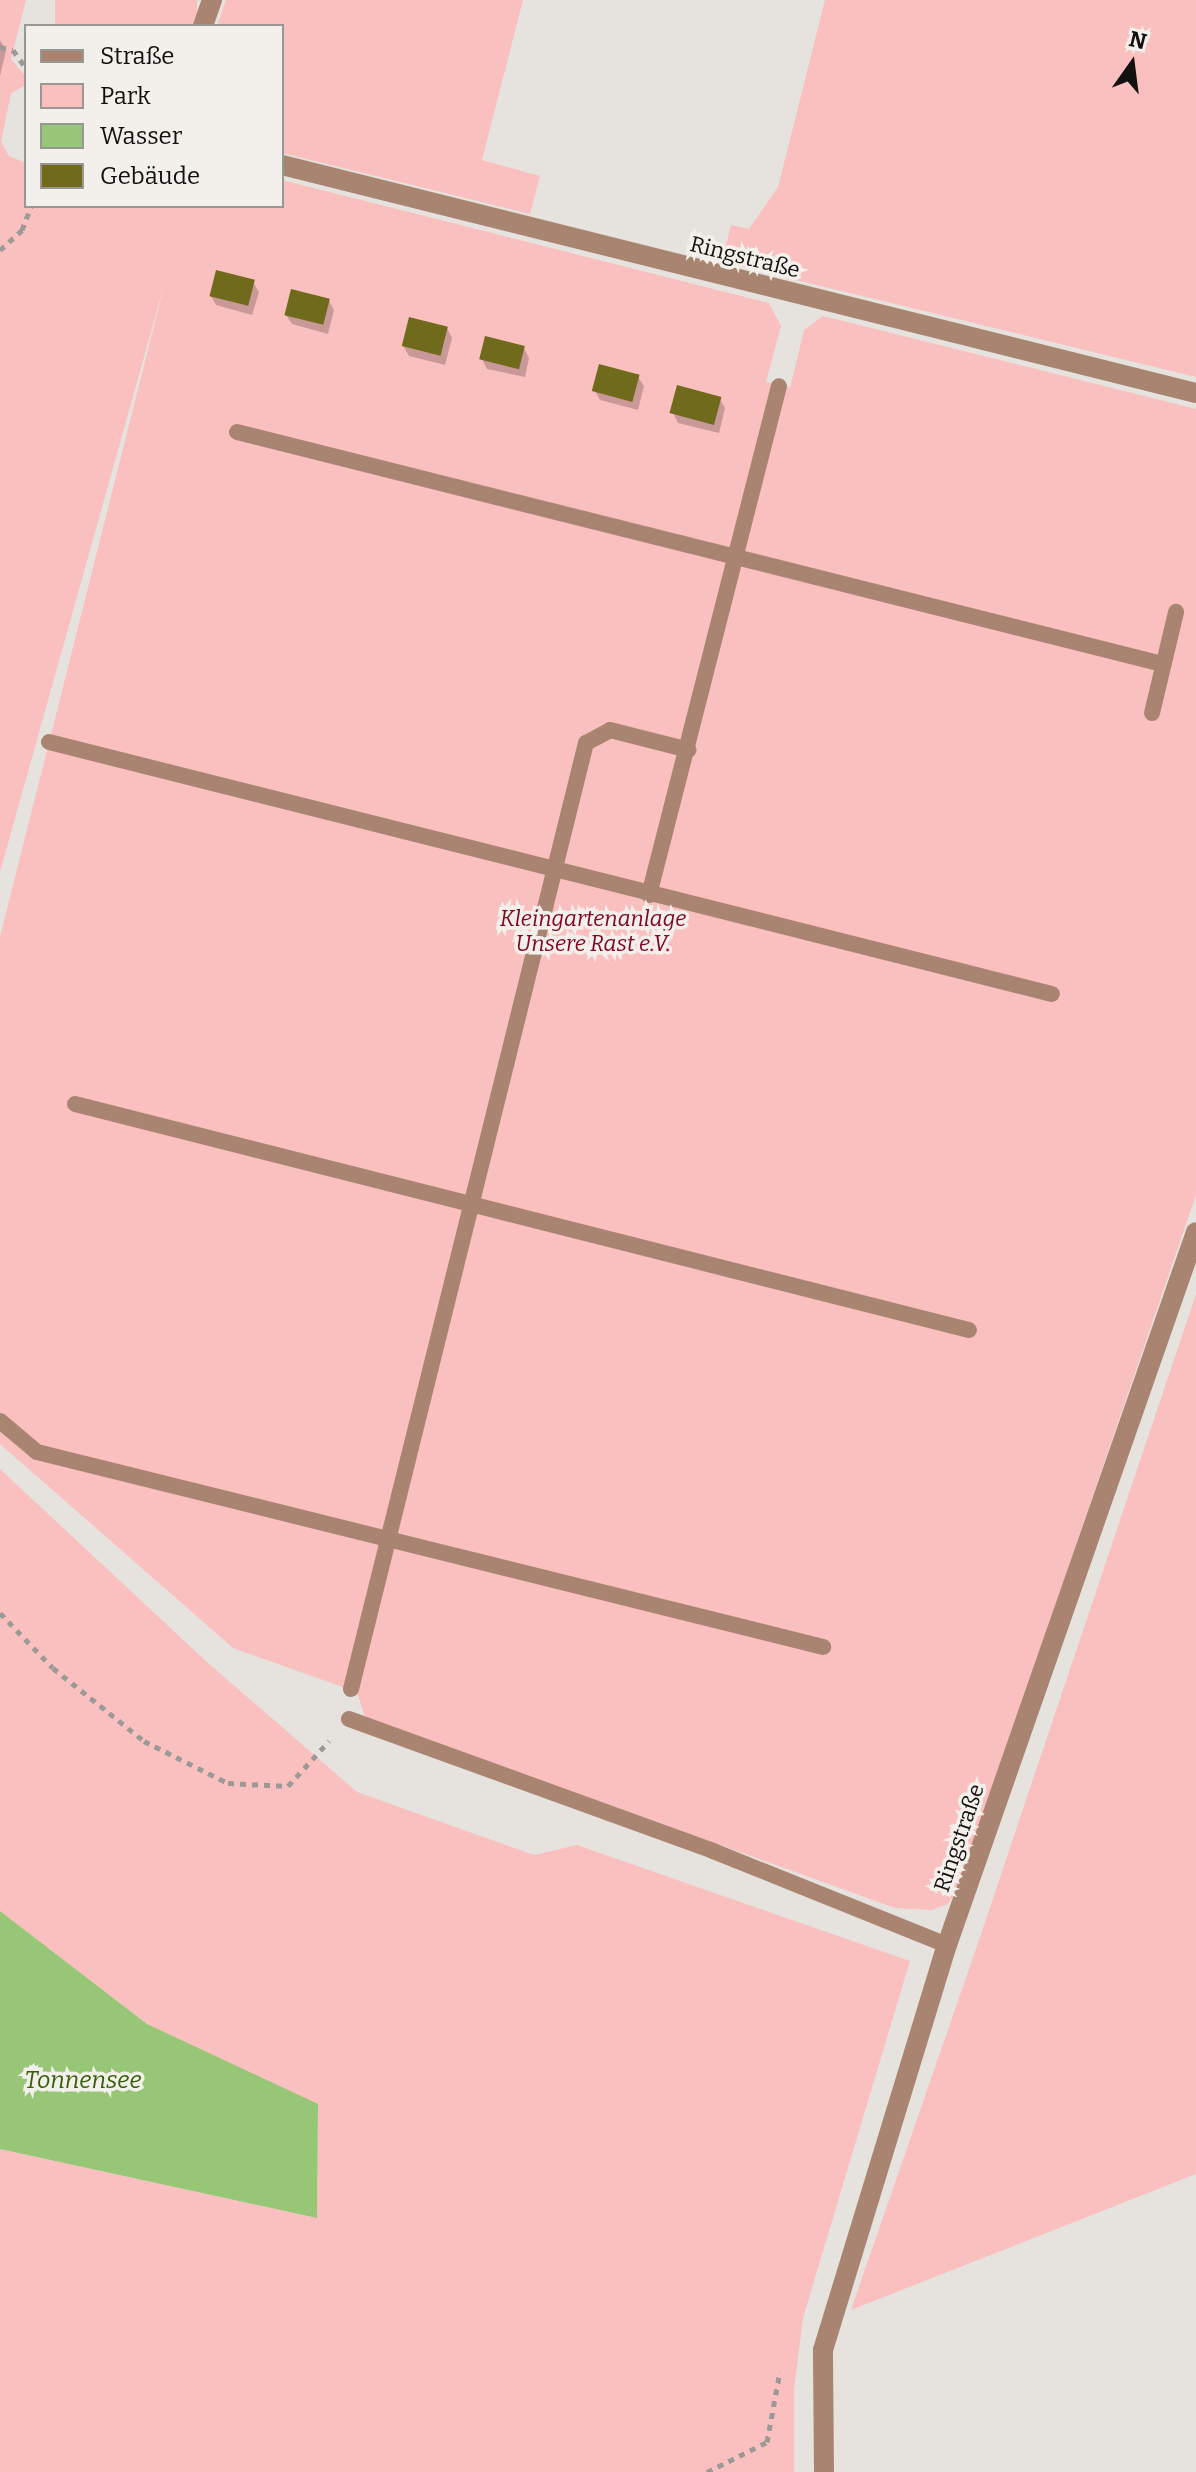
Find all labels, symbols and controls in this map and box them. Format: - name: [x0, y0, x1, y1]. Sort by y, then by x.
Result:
- legend: [24, 24, 284, 208]
- north arrow: [1092, 24, 1172, 104]
- text: N: [1126, 25, 1149, 55]
- text: Straße: [100, 42, 174, 70]
- text: Park: [100, 82, 151, 110]
- text: Wasser: [100, 122, 182, 150]
- text: Gebäude: [100, 162, 200, 190]
- street label: Ringstraße: [687, 231, 803, 283]
- park label: Kleingartenanlage Unsere Rast e.V.: [500, 905, 686, 956]
- street label: Ringstraße: [928, 1781, 990, 1895]
- water label: Tonnensee: [25, 2067, 141, 2095]

